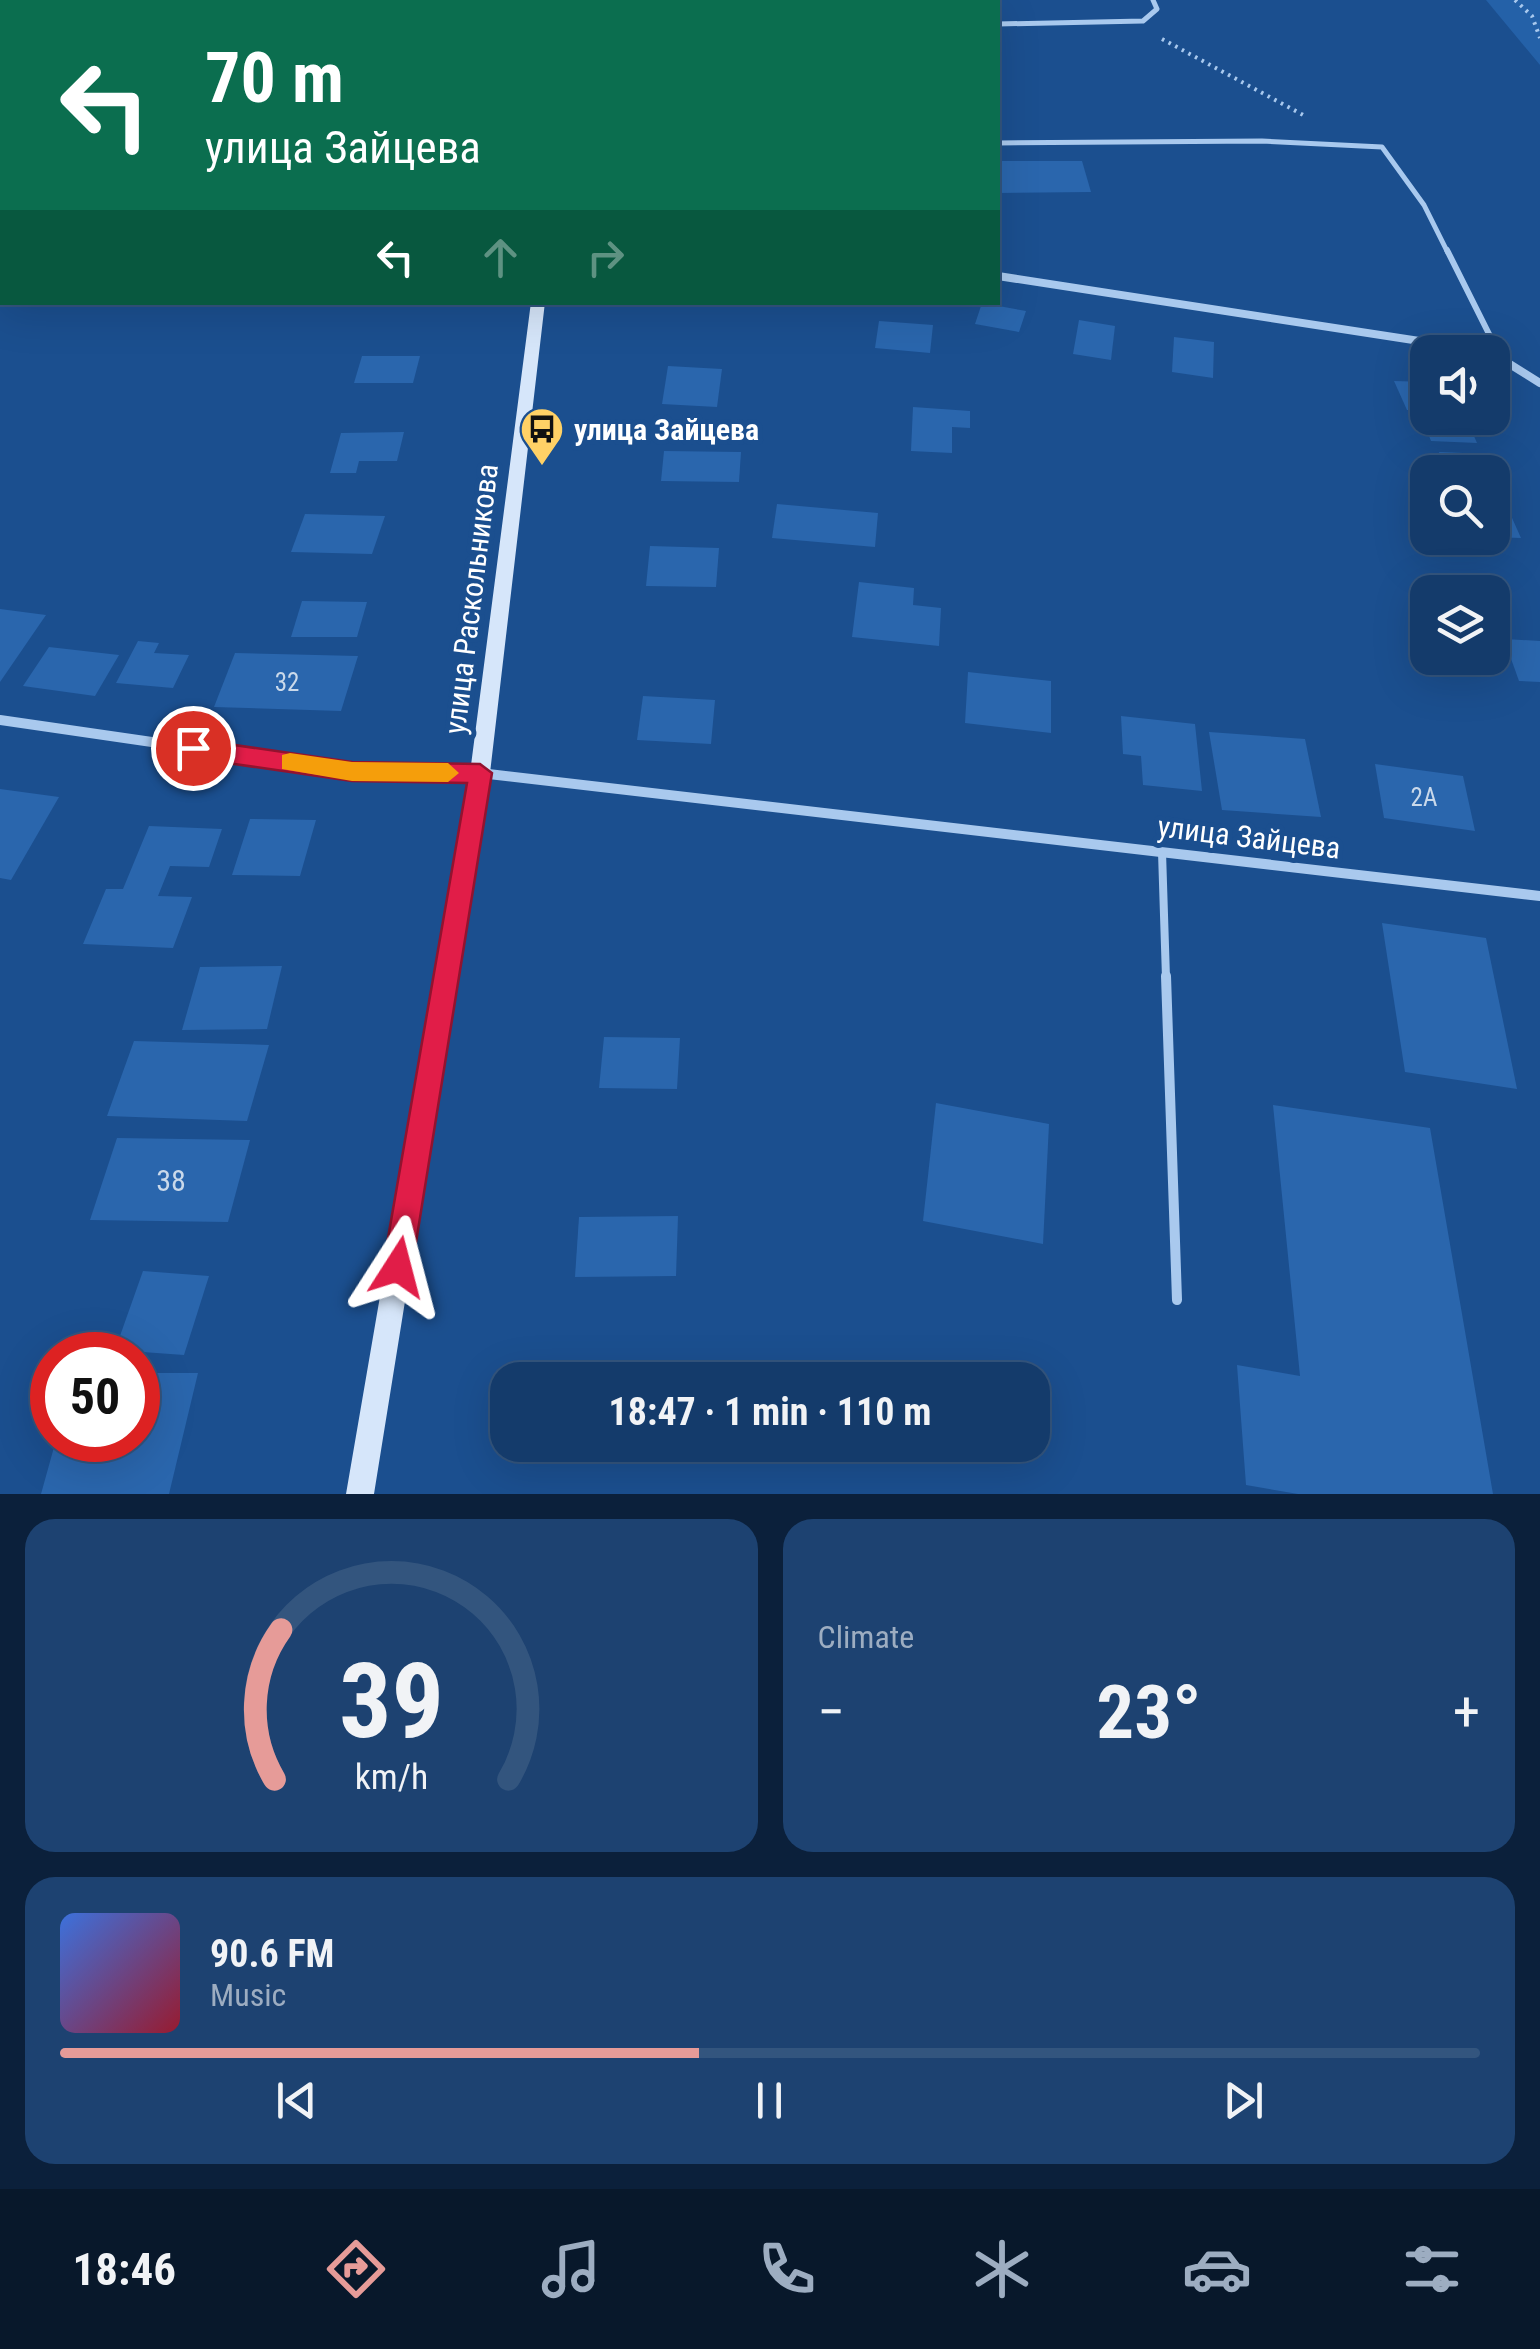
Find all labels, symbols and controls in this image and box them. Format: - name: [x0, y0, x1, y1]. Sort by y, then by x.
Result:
- text: 70 m: [205, 37, 344, 119]
- icon: left: [40, 40, 170, 170]
- text: улица Зайцева: [205, 121, 481, 174]
- icon: left: [368, 230, 423, 285]
- icon: ahead: [473, 230, 528, 285]
- icon: right: [578, 230, 633, 285]
- map controls: [1410, 335, 1510, 675]
- button: sound: [1410, 335, 1510, 435]
- bus stop icon: улица Зайцева: [519, 406, 565, 467]
- place label: улица Зайцева: [574, 412, 759, 447]
- button: search: [1410, 455, 1510, 555]
- street label: улица Раскольникова: [437, 462, 505, 736]
- button: layers: [1410, 575, 1510, 675]
- house number: 32: [275, 668, 299, 697]
- pin: [151, 706, 236, 791]
- icon: arrive: [166, 721, 221, 776]
- house number: 2А: [1411, 783, 1437, 812]
- street label: улица Зайцева: [1156, 808, 1342, 866]
- house number: 38: [156, 1163, 186, 1198]
- position arrow: [346, 1215, 450, 1319]
- speed limit sign: 50: [30, 1332, 160, 1462]
- text: 18:47 · 1 min · 110 m: [609, 1390, 931, 1434]
- text: Climate: [818, 1618, 914, 1656]
- text: 39: [339, 1641, 444, 1762]
- text: 23°: [1096, 1668, 1201, 1756]
- text: −: [818, 1680, 845, 1744]
- text: +: [1453, 1680, 1480, 1744]
- text: km/h: [354, 1756, 428, 1798]
- text: 90.6 FM: [210, 1932, 334, 1976]
- text: Music: [210, 1976, 286, 2014]
- icon: previous: [269, 2073, 324, 2128]
- icon: pause: [742, 2073, 797, 2128]
- icon: next: [1216, 2073, 1271, 2128]
- icon: directions: [321, 2234, 391, 2304]
- icon: music: [536, 2234, 606, 2304]
- icon: phone: [752, 2234, 822, 2304]
- icon: climate: [967, 2234, 1037, 2304]
- icon: car: [1182, 2234, 1252, 2304]
- icon: filters: [1397, 2234, 1467, 2304]
- text: 18:46: [73, 2243, 176, 2296]

